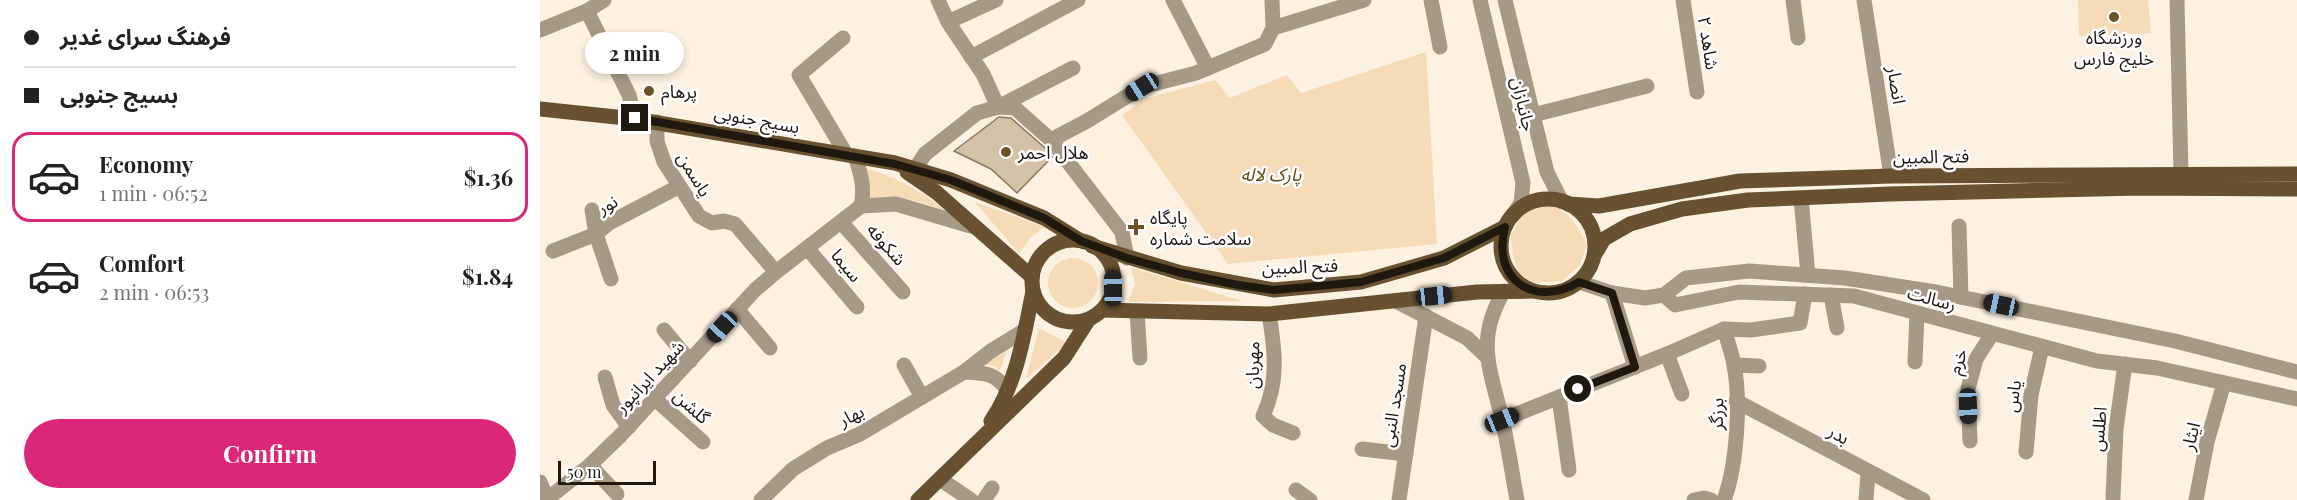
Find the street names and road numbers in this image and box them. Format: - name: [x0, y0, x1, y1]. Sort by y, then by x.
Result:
- street label: شاهد ۲: [1693, 14, 1725, 72]
- street label: انصار: [1882, 63, 1912, 106]
- street label: جانبازان: [1506, 75, 1542, 133]
- street label: بسیج جنوبی: [712, 100, 802, 140]
- street label: فتح المبین: [1893, 143, 1969, 171]
- street label: یاسمن: [672, 147, 718, 201]
- street label: نور: [591, 189, 622, 220]
- street label: شکوفه: [862, 218, 912, 270]
- street label: سیما: [826, 243, 868, 287]
- street label: فتح المبین: [1261, 253, 1339, 281]
- street label: رسالت: [1905, 280, 1959, 316]
- street label: شهید ایرانپور: [608, 334, 689, 418]
- street label: مهربان: [1240, 341, 1264, 389]
- street label: خرم: [1941, 345, 1975, 378]
- street label: مسجد النبی: [1375, 361, 1411, 449]
- street label: یاس: [1998, 378, 2026, 414]
- street label: گلشن: [669, 383, 716, 429]
- street label: برزگر: [1704, 398, 1728, 431]
- street label: بهار: [833, 399, 868, 432]
- street label: اطلس: [2084, 406, 2112, 452]
- street label: بدر: [1823, 418, 1854, 450]
- street label: ایثار: [2175, 419, 2205, 454]

